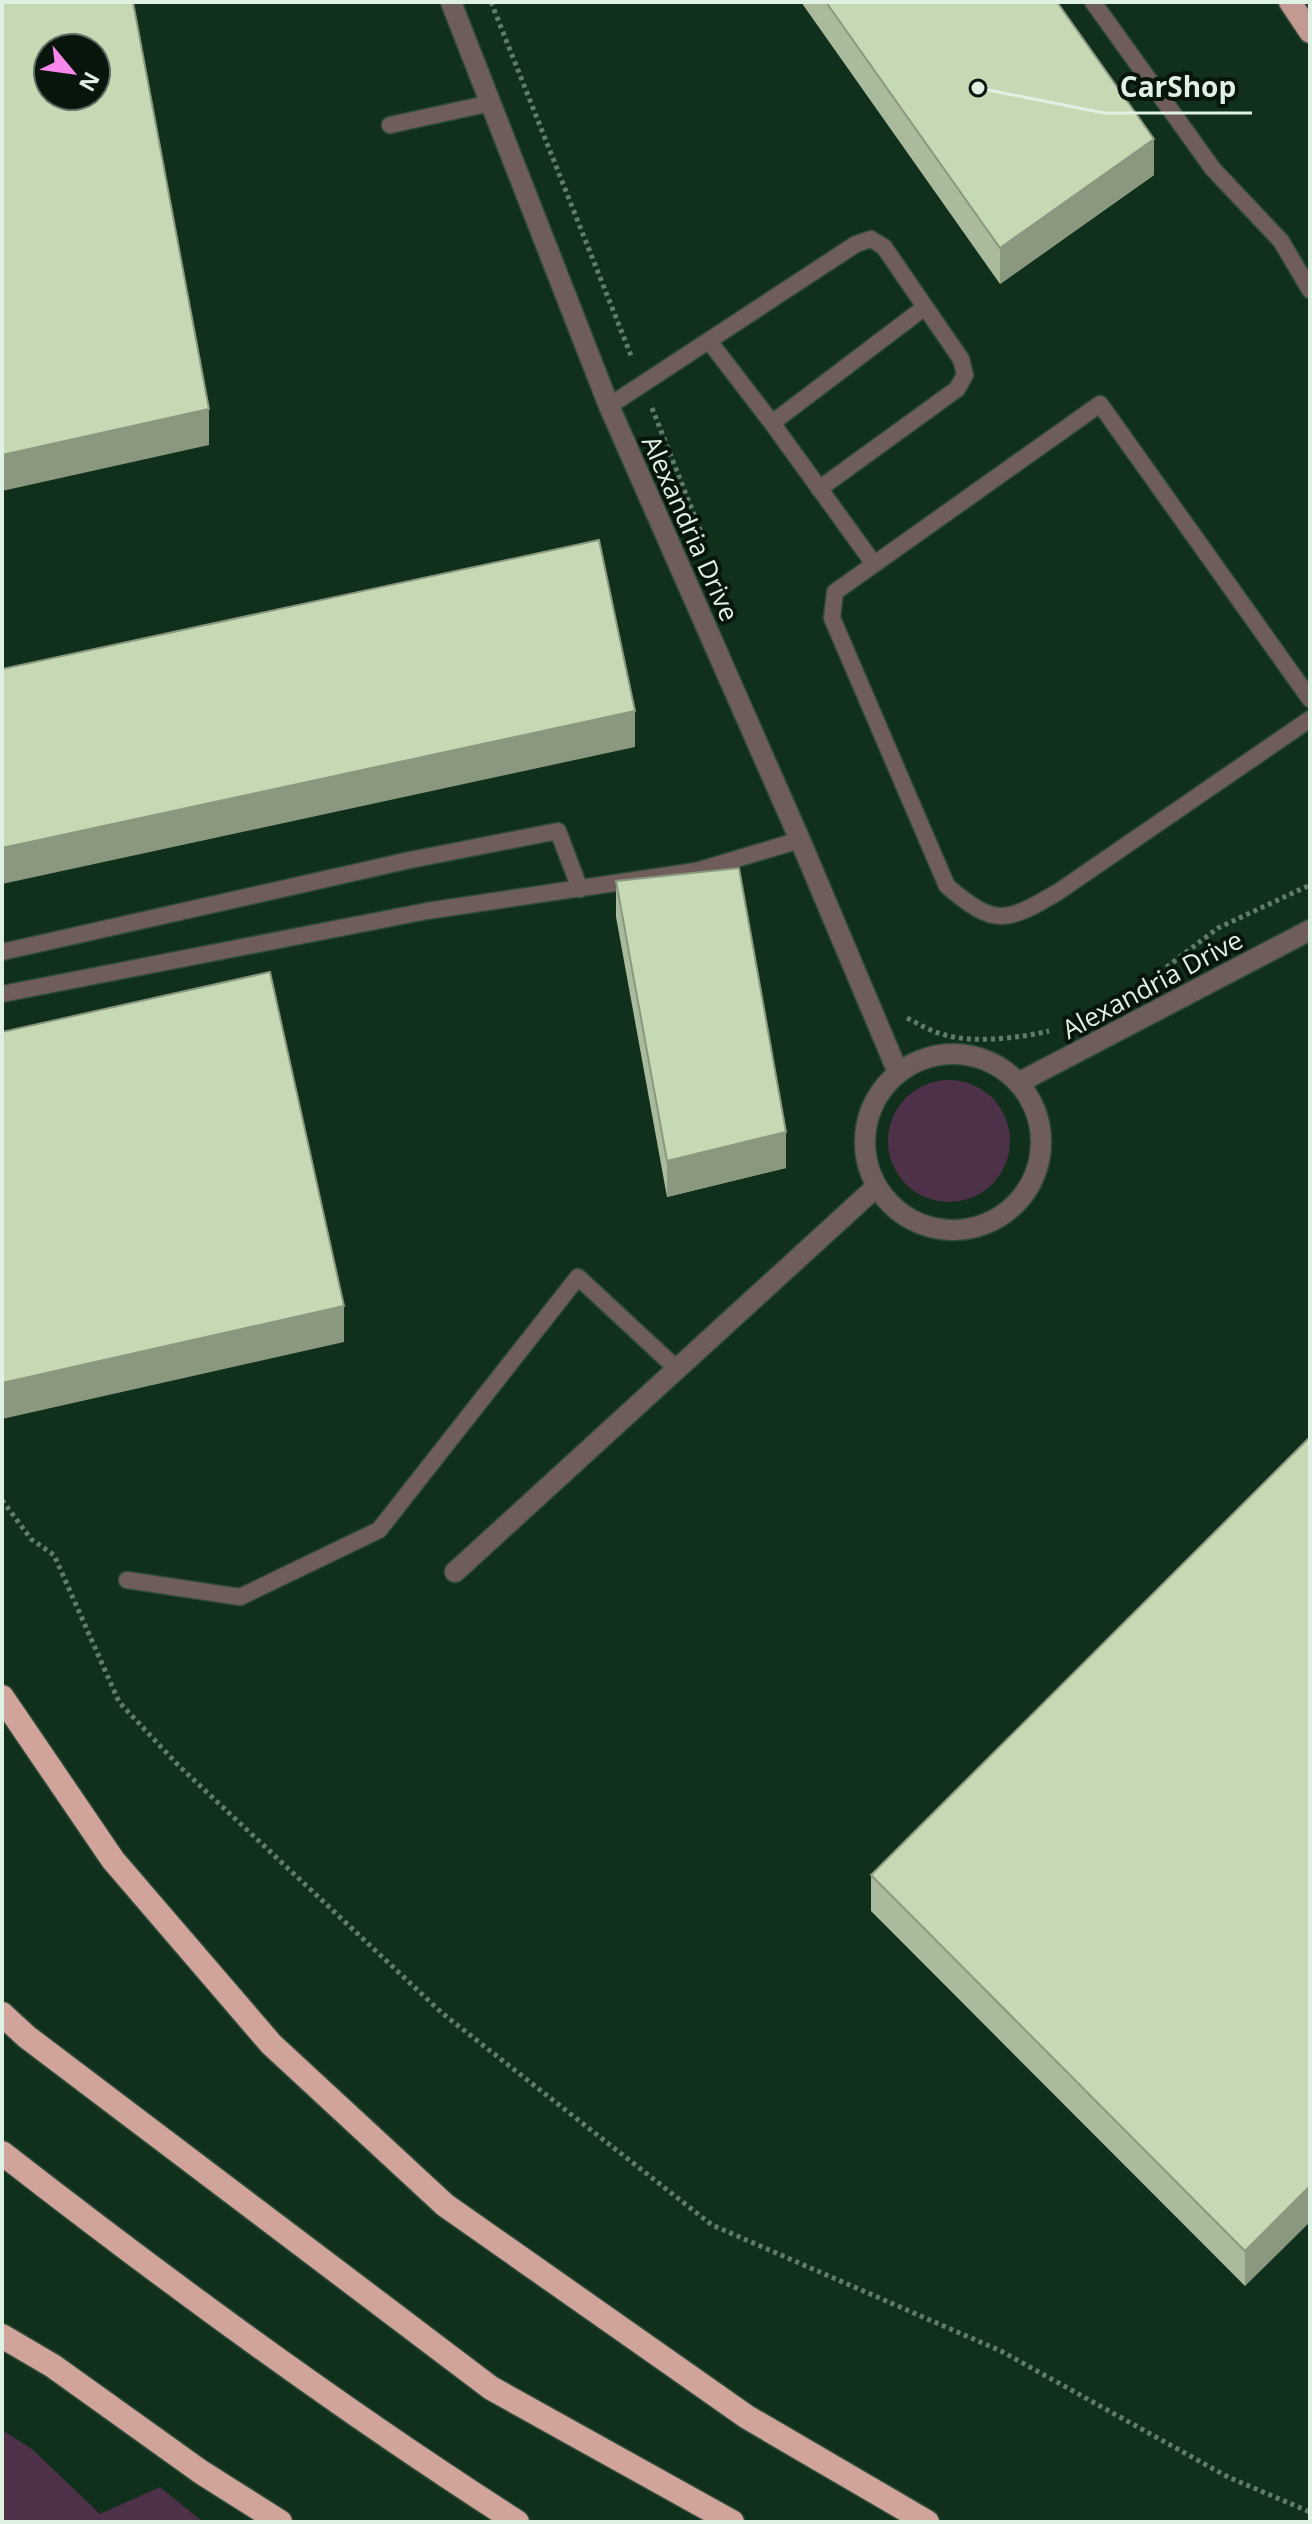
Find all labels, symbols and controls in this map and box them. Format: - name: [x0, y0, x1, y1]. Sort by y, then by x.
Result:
- north arrow: [32, 32, 112, 112]
- callout: CarShop: [1104, 61, 1252, 113]
- text: N: [73, 67, 108, 97]
- text: CarShop: [1120, 67, 1236, 105]
- street label: Alexandria Drive: [634, 430, 748, 626]
- street label: Alexandria Drive: [1055, 921, 1249, 1047]

